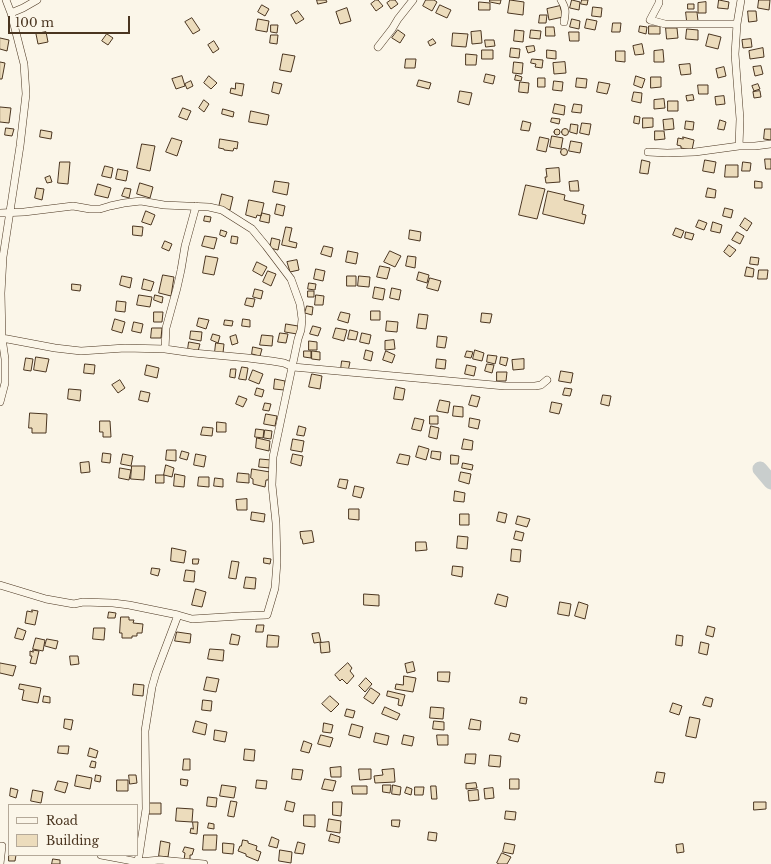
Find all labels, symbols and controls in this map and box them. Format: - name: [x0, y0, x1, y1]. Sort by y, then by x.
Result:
- scale bar: [10, 8, 132, 34]
- text: 100 m: [15, 15, 54, 30]
- legend: [8, 804, 138, 856]
- text: Road: [46, 813, 78, 828]
- text: Building: [46, 833, 99, 848]

